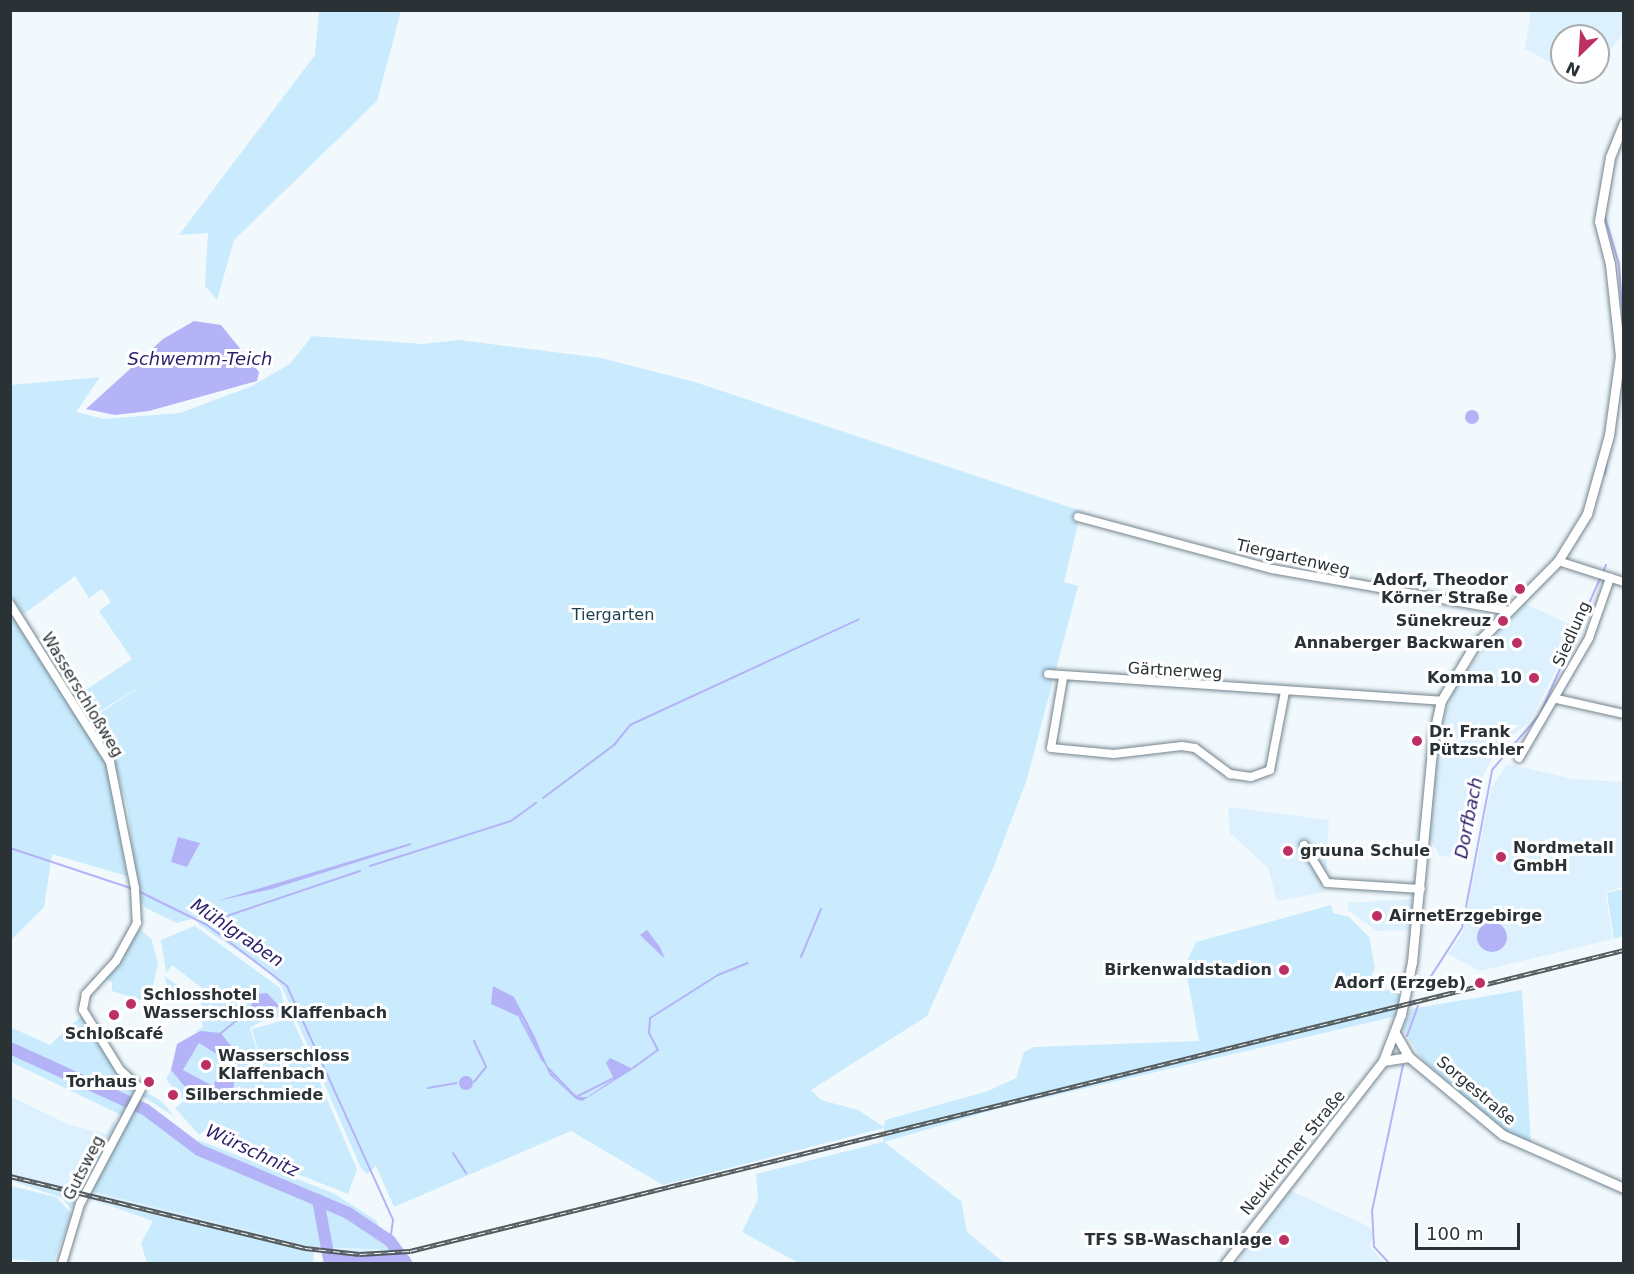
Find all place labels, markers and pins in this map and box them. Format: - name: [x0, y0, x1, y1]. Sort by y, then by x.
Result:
- place label: Adorf, Theodor Körner Straße: [1373, 570, 1508, 608]
- marker: Adorf, Theodor Körner Straße: [1513, 582, 1527, 596]
- place label: Sünekreuz: [1396, 611, 1491, 631]
- marker: Sünekreuz: [1496, 614, 1510, 628]
- place label: Annaberger Backwaren: [1294, 633, 1505, 653]
- marker: Annaberger Backwaren: [1510, 636, 1524, 650]
- place label: Komma 10: [1427, 668, 1522, 688]
- marker: Komma 10: [1527, 671, 1541, 685]
- place label: Dr. Frank Pützschler: [1429, 722, 1524, 760]
- marker: Dr. Frank Pützschler: [1410, 734, 1424, 748]
- place label: Nordmetall GmbH: [1513, 838, 1614, 876]
- place label: gruuna Schule: [1300, 841, 1430, 861]
- marker: gruuna Schule: [1281, 844, 1295, 858]
- marker: Nordmetall GmbH: [1494, 850, 1508, 864]
- place label: AirnetErzgebirge: [1389, 906, 1542, 926]
- marker: AirnetErzgebirge: [1370, 909, 1384, 923]
- place label: Birkenwaldstadion: [1104, 960, 1272, 980]
- marker: Birkenwaldstadion: [1277, 963, 1291, 977]
- place label: Adorf (Erzgeb): [1334, 973, 1466, 993]
- marker: Adorf (Erzgeb): [1471, 974, 1489, 992]
- place label: Schlosshotel Wasserschloss Klaffenbach: [143, 985, 387, 1023]
- marker: Schlosshotel Wasserschloss Klaffenbach: [124, 997, 138, 1011]
- marker: Schloßcafé: [107, 1008, 121, 1022]
- place label: Schloßcafé: [65, 1024, 163, 1044]
- place label: Wasserschloss Klaffenbach: [218, 1046, 350, 1084]
- marker: Wasserschloss Klaffenbach: [199, 1058, 213, 1072]
- place label: Torhaus: [66, 1072, 137, 1092]
- marker: Torhaus: [142, 1075, 156, 1089]
- place label: Silberschmiede: [185, 1085, 323, 1105]
- marker: Silberschmiede: [166, 1088, 180, 1102]
- place label: TFS SB-Waschanlage: [1084, 1230, 1272, 1250]
- marker: TFS SB-Waschanlage: [1277, 1233, 1291, 1247]

